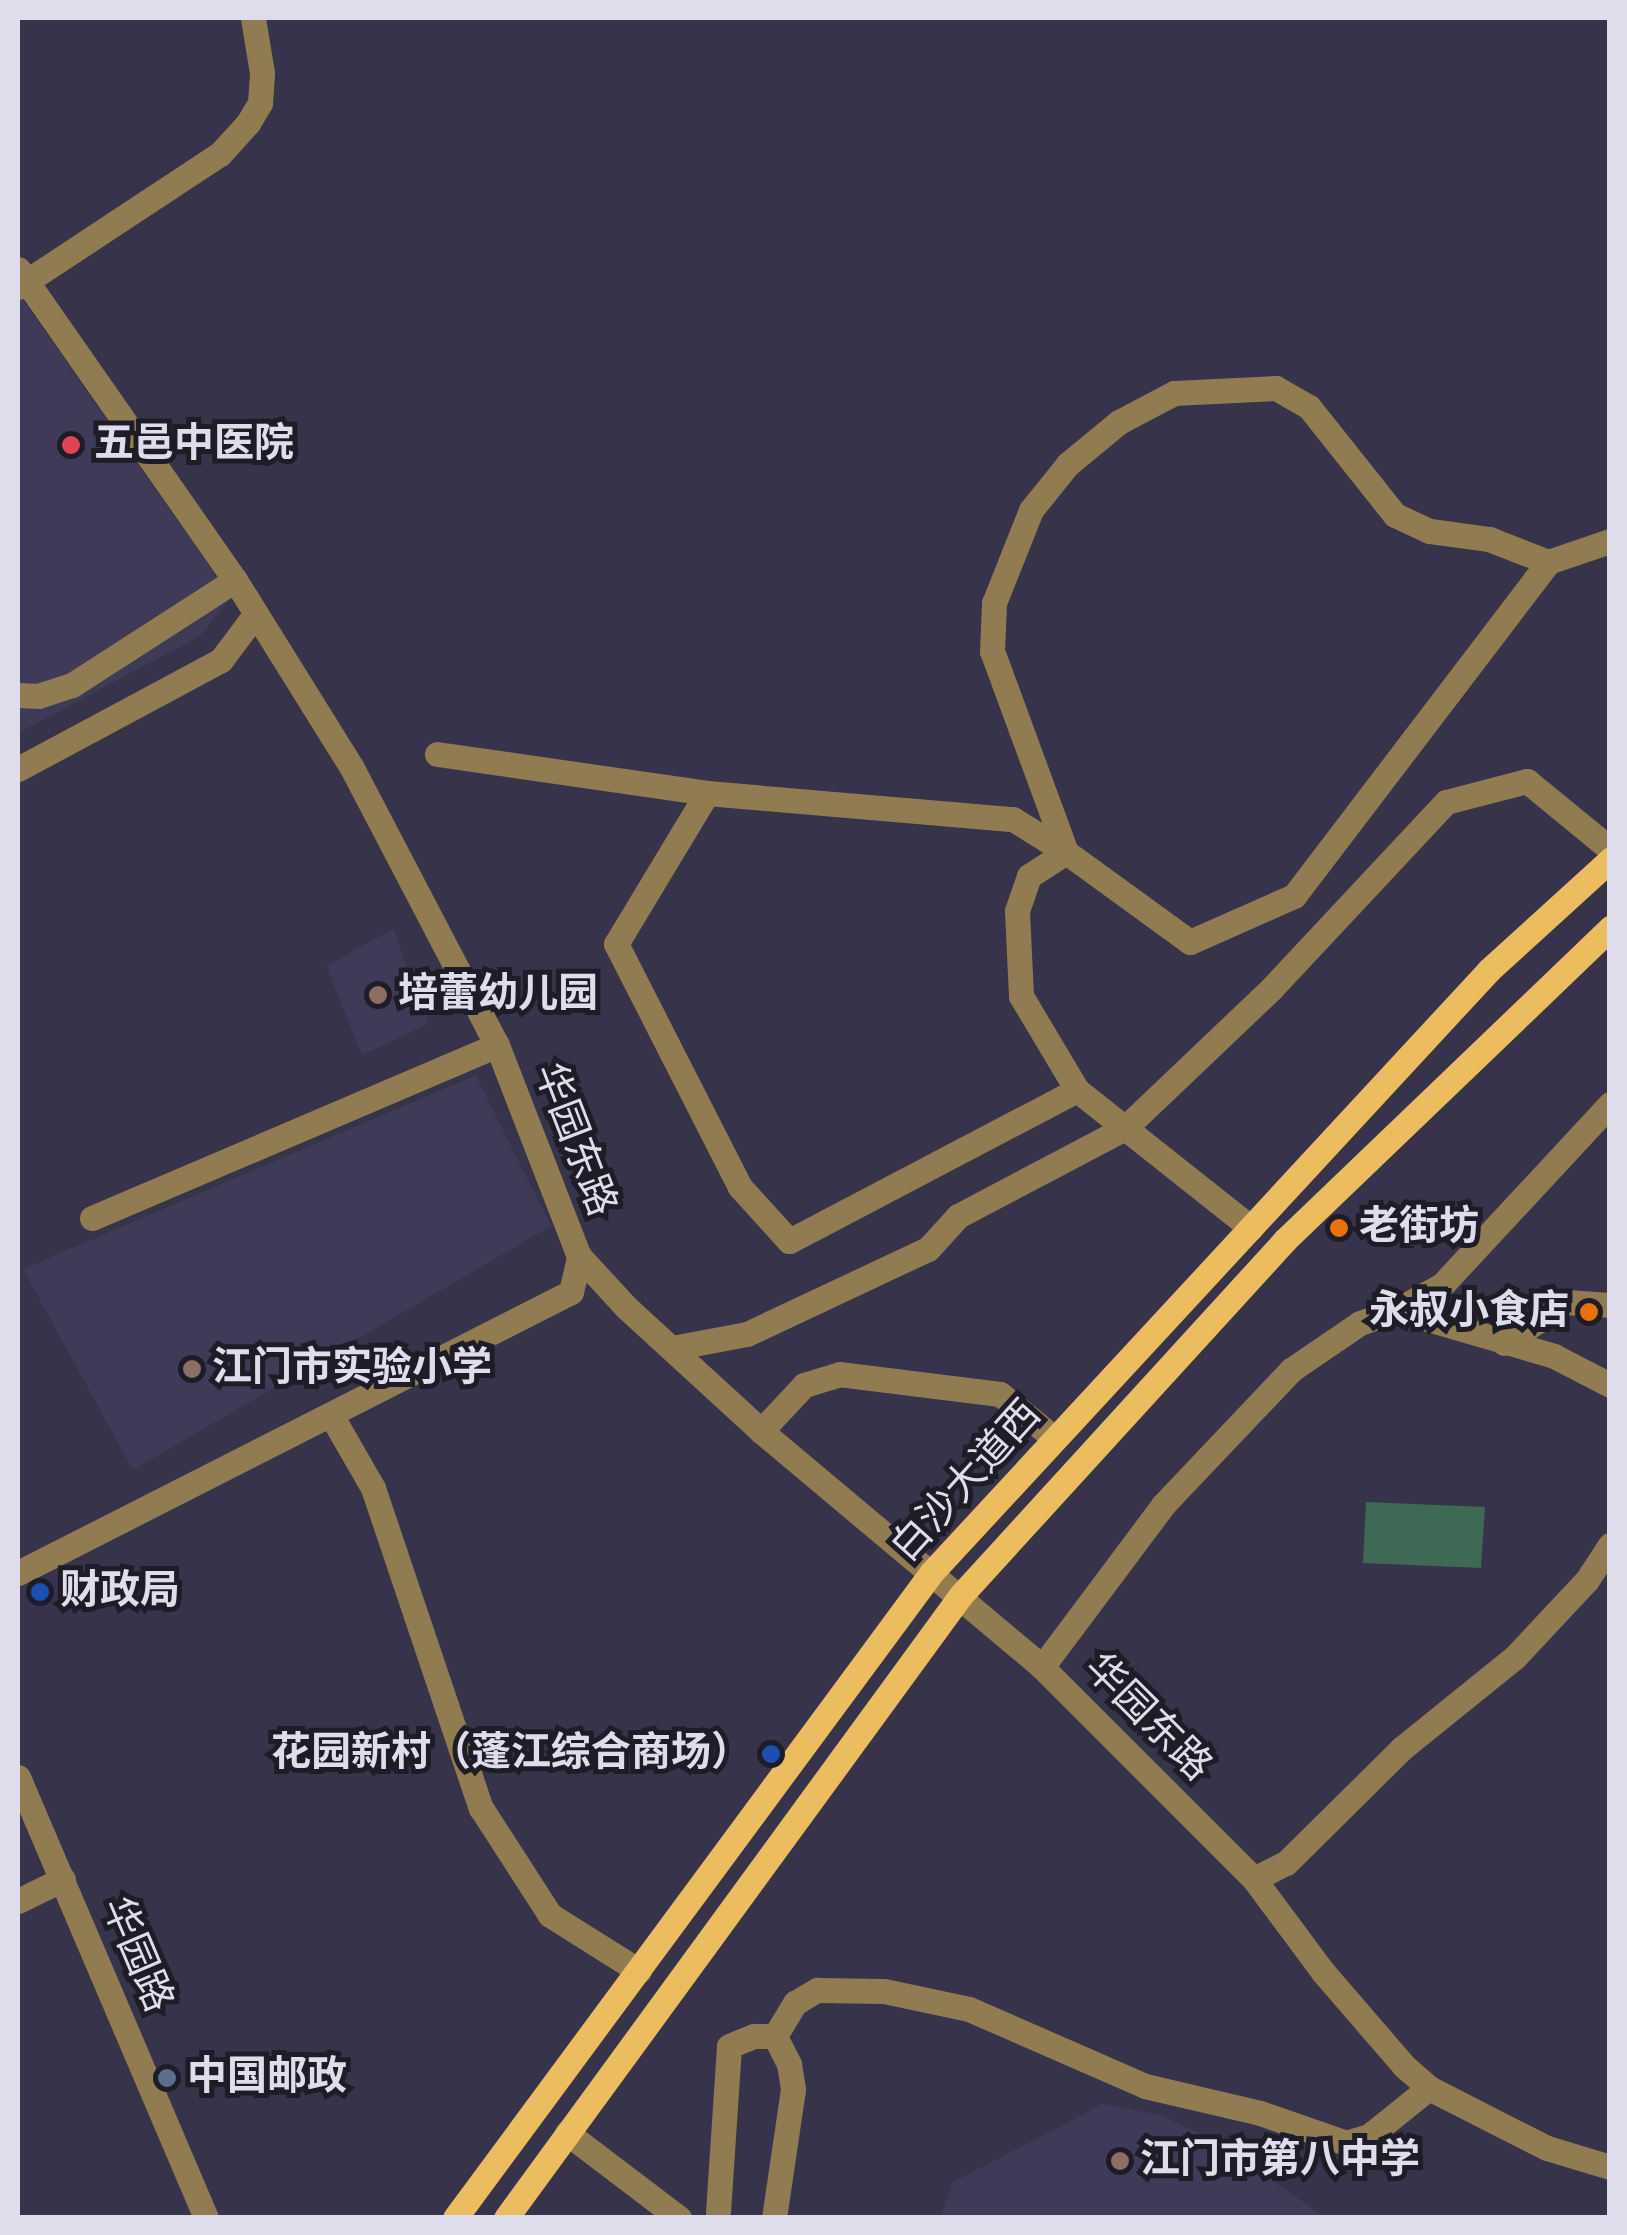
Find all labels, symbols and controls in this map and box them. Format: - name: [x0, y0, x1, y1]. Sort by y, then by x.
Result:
- place label: 五邑中医院: [94, 421, 294, 469]
- marker: 五邑中医院: [58, 432, 84, 458]
- place label: 培蕾幼儿园: [398, 971, 598, 1019]
- marker: 培蕾幼儿园: [367, 984, 389, 1006]
- street label: 华园东路: [523, 1057, 625, 1223]
- place label: 老街坊: [1359, 1204, 1479, 1252]
- marker: 老街坊: [1328, 1217, 1350, 1239]
- place label: 永叔小食店: [1369, 1288, 1569, 1336]
- marker: 永叔小食店: [1578, 1301, 1600, 1323]
- place label: 江门市实验小学: [212, 1345, 492, 1393]
- marker: 江门市实验小学: [181, 1358, 203, 1380]
- street label: 白沙大道西: [882, 1392, 1052, 1572]
- place label: 财政局: [60, 1568, 180, 1616]
- marker: 财政局: [29, 1581, 51, 1603]
- street label: 华园东路: [1073, 1644, 1221, 1792]
- place label: 花园新村（蓬江综合商场）: [271, 1730, 751, 1778]
- marker: 花园新村（蓬江综合商场）: [760, 1743, 782, 1765]
- street label: 华园路: [90, 1890, 182, 2020]
- place label: 中国邮政: [187, 2054, 347, 2102]
- marker: 中国邮政: [156, 2067, 178, 2089]
- place label: 江门市第八中学: [1140, 2137, 1420, 2185]
- marker: 江门市第八中学: [1109, 2150, 1131, 2172]

